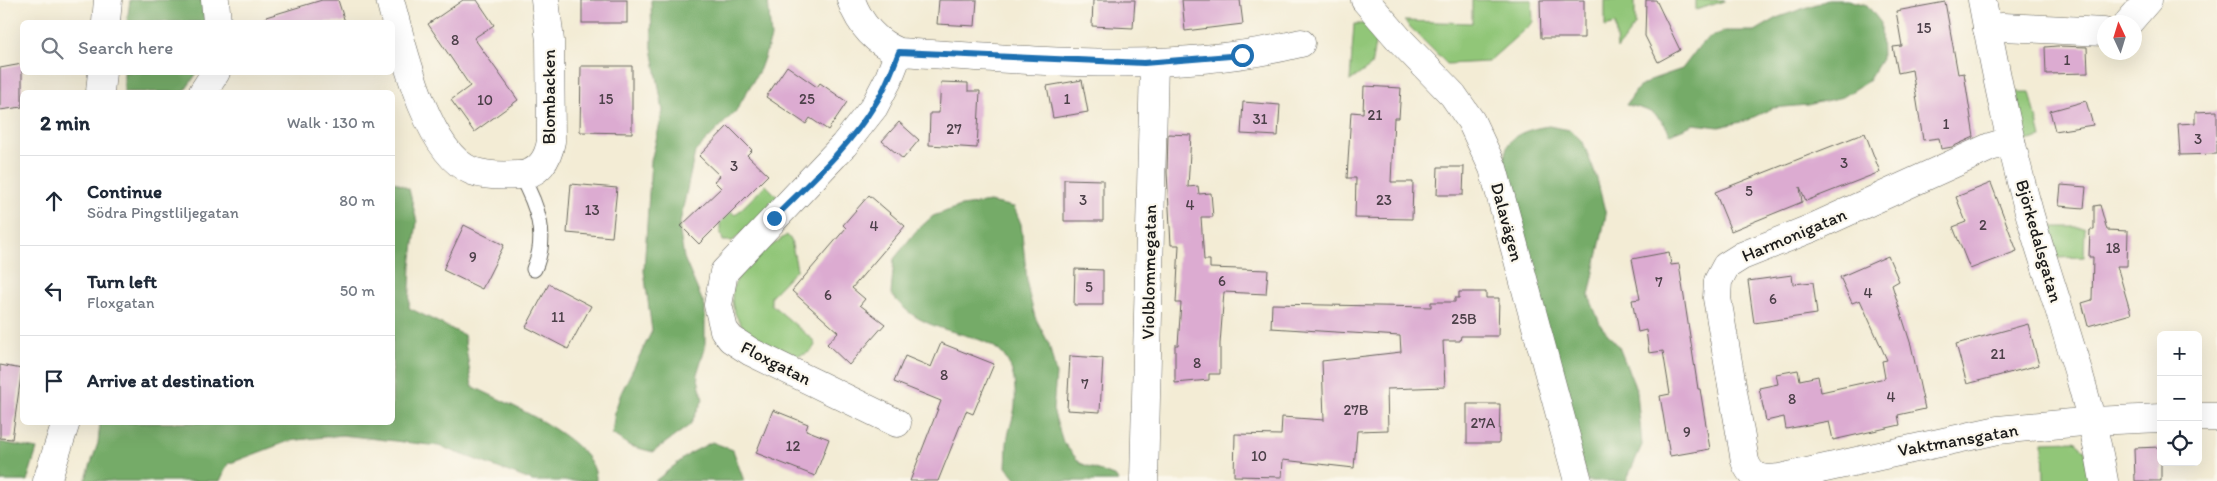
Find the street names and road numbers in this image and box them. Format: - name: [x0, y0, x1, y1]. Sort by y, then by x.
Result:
- street label: Blombacken: [538, 49, 560, 145]
- street label: Björkedalsgatan: [2011, 177, 2067, 305]
- street label: Dalavägen: [1486, 180, 1528, 264]
- street label: Harmonigatan: [1738, 203, 1850, 267]
- street label: Violblommegatan: [1137, 204, 1161, 340]
- street label: Floxgatan: [737, 336, 815, 390]
- street label: Vaktmansgatan: [1896, 419, 2020, 461]

